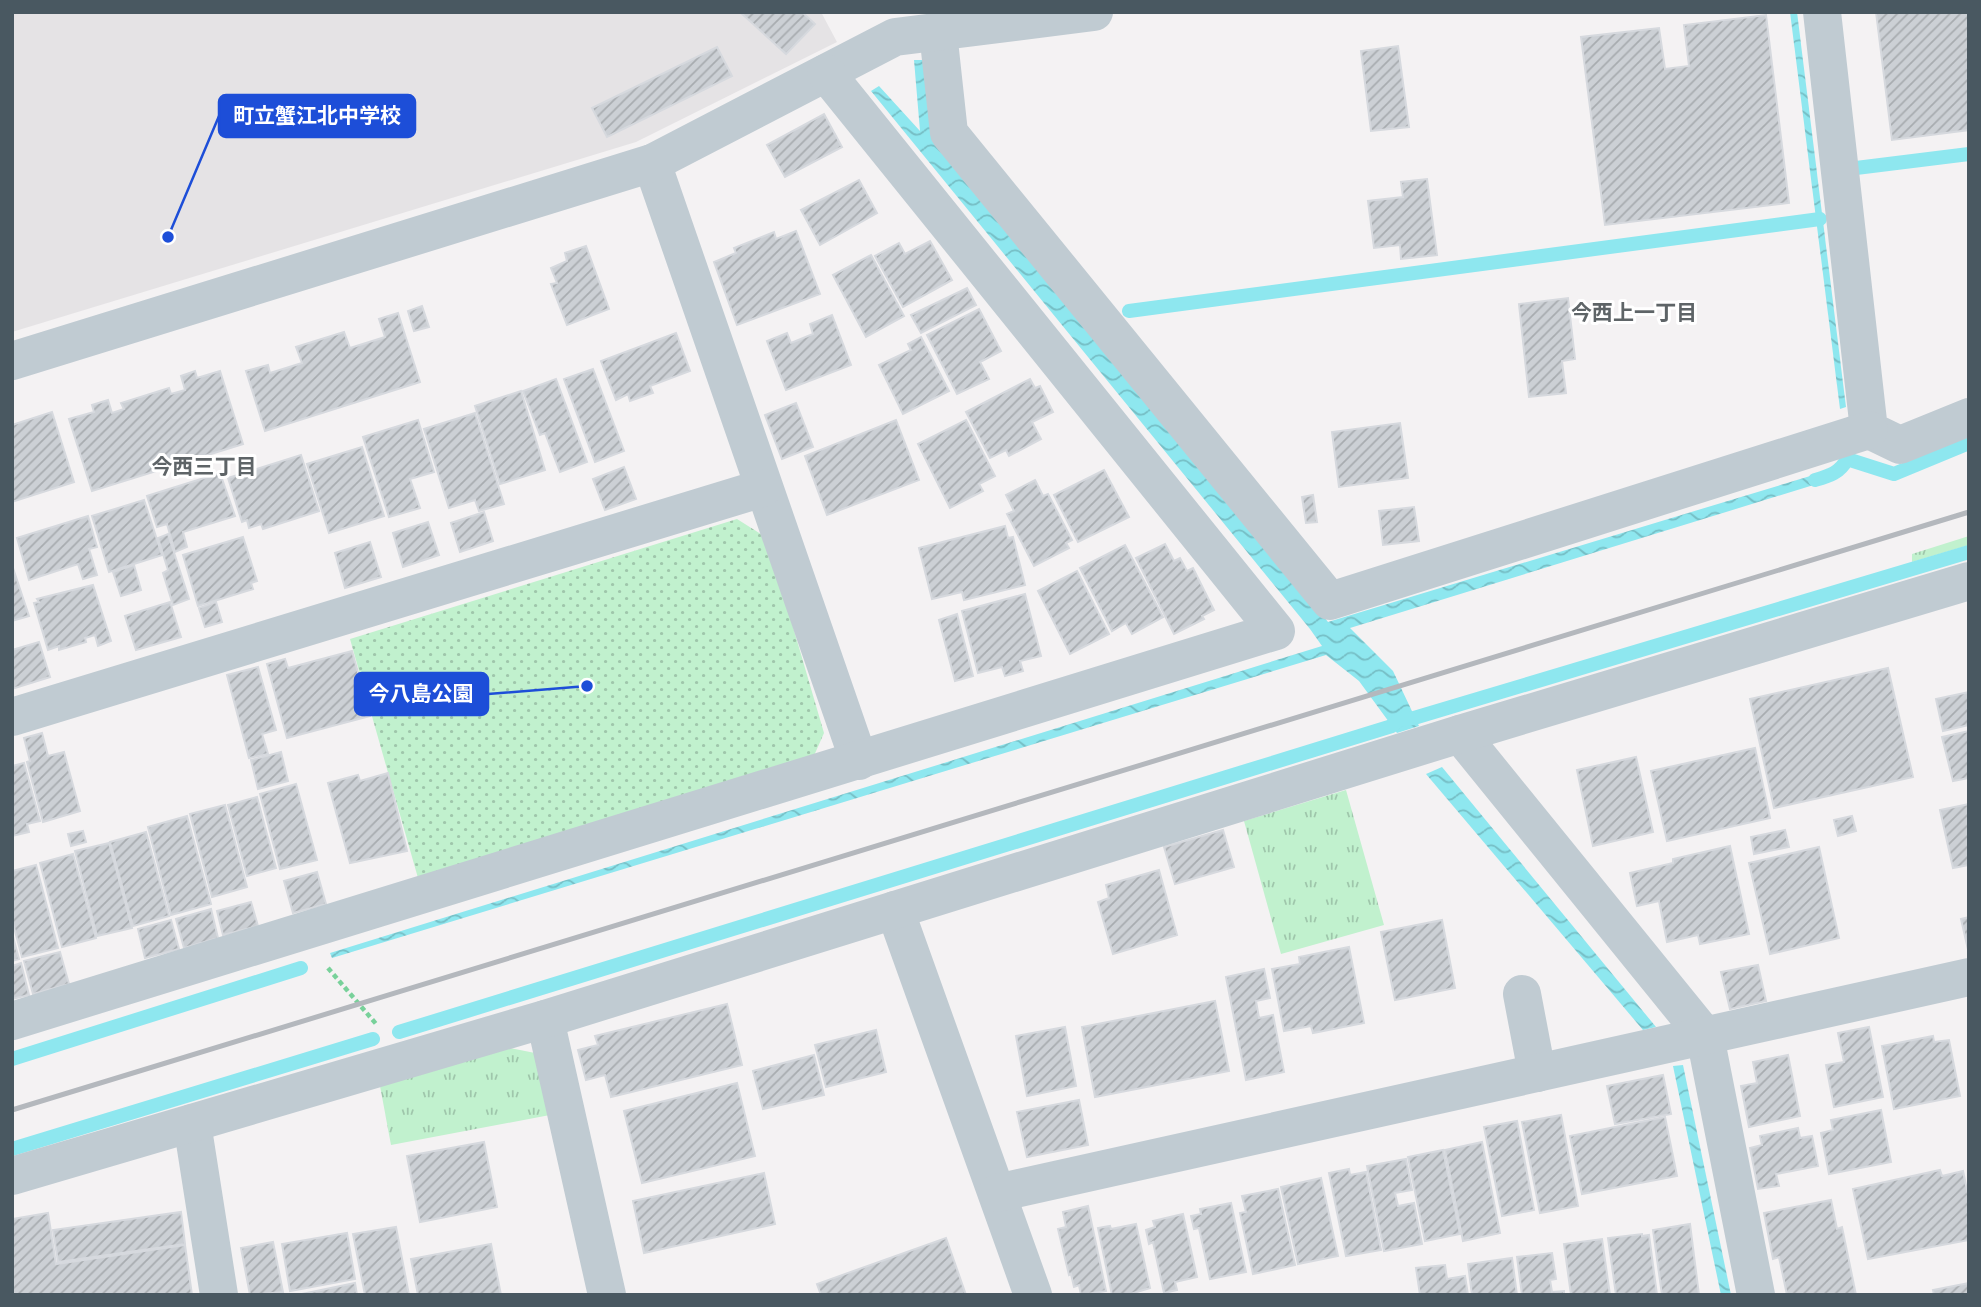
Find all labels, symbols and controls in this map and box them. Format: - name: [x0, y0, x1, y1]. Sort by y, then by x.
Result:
- callout: 町立蟹江北中学校: [219, 95, 415, 137]
- text: 町立蟹江北中学校: [233, 103, 401, 128]
- district label: 今西上一丁目: [1571, 300, 1697, 325]
- district label: 今西三丁目: [152, 454, 257, 479]
- callout: 今八島公園: [355, 673, 488, 715]
- text: 今八島公園: [369, 681, 474, 706]

